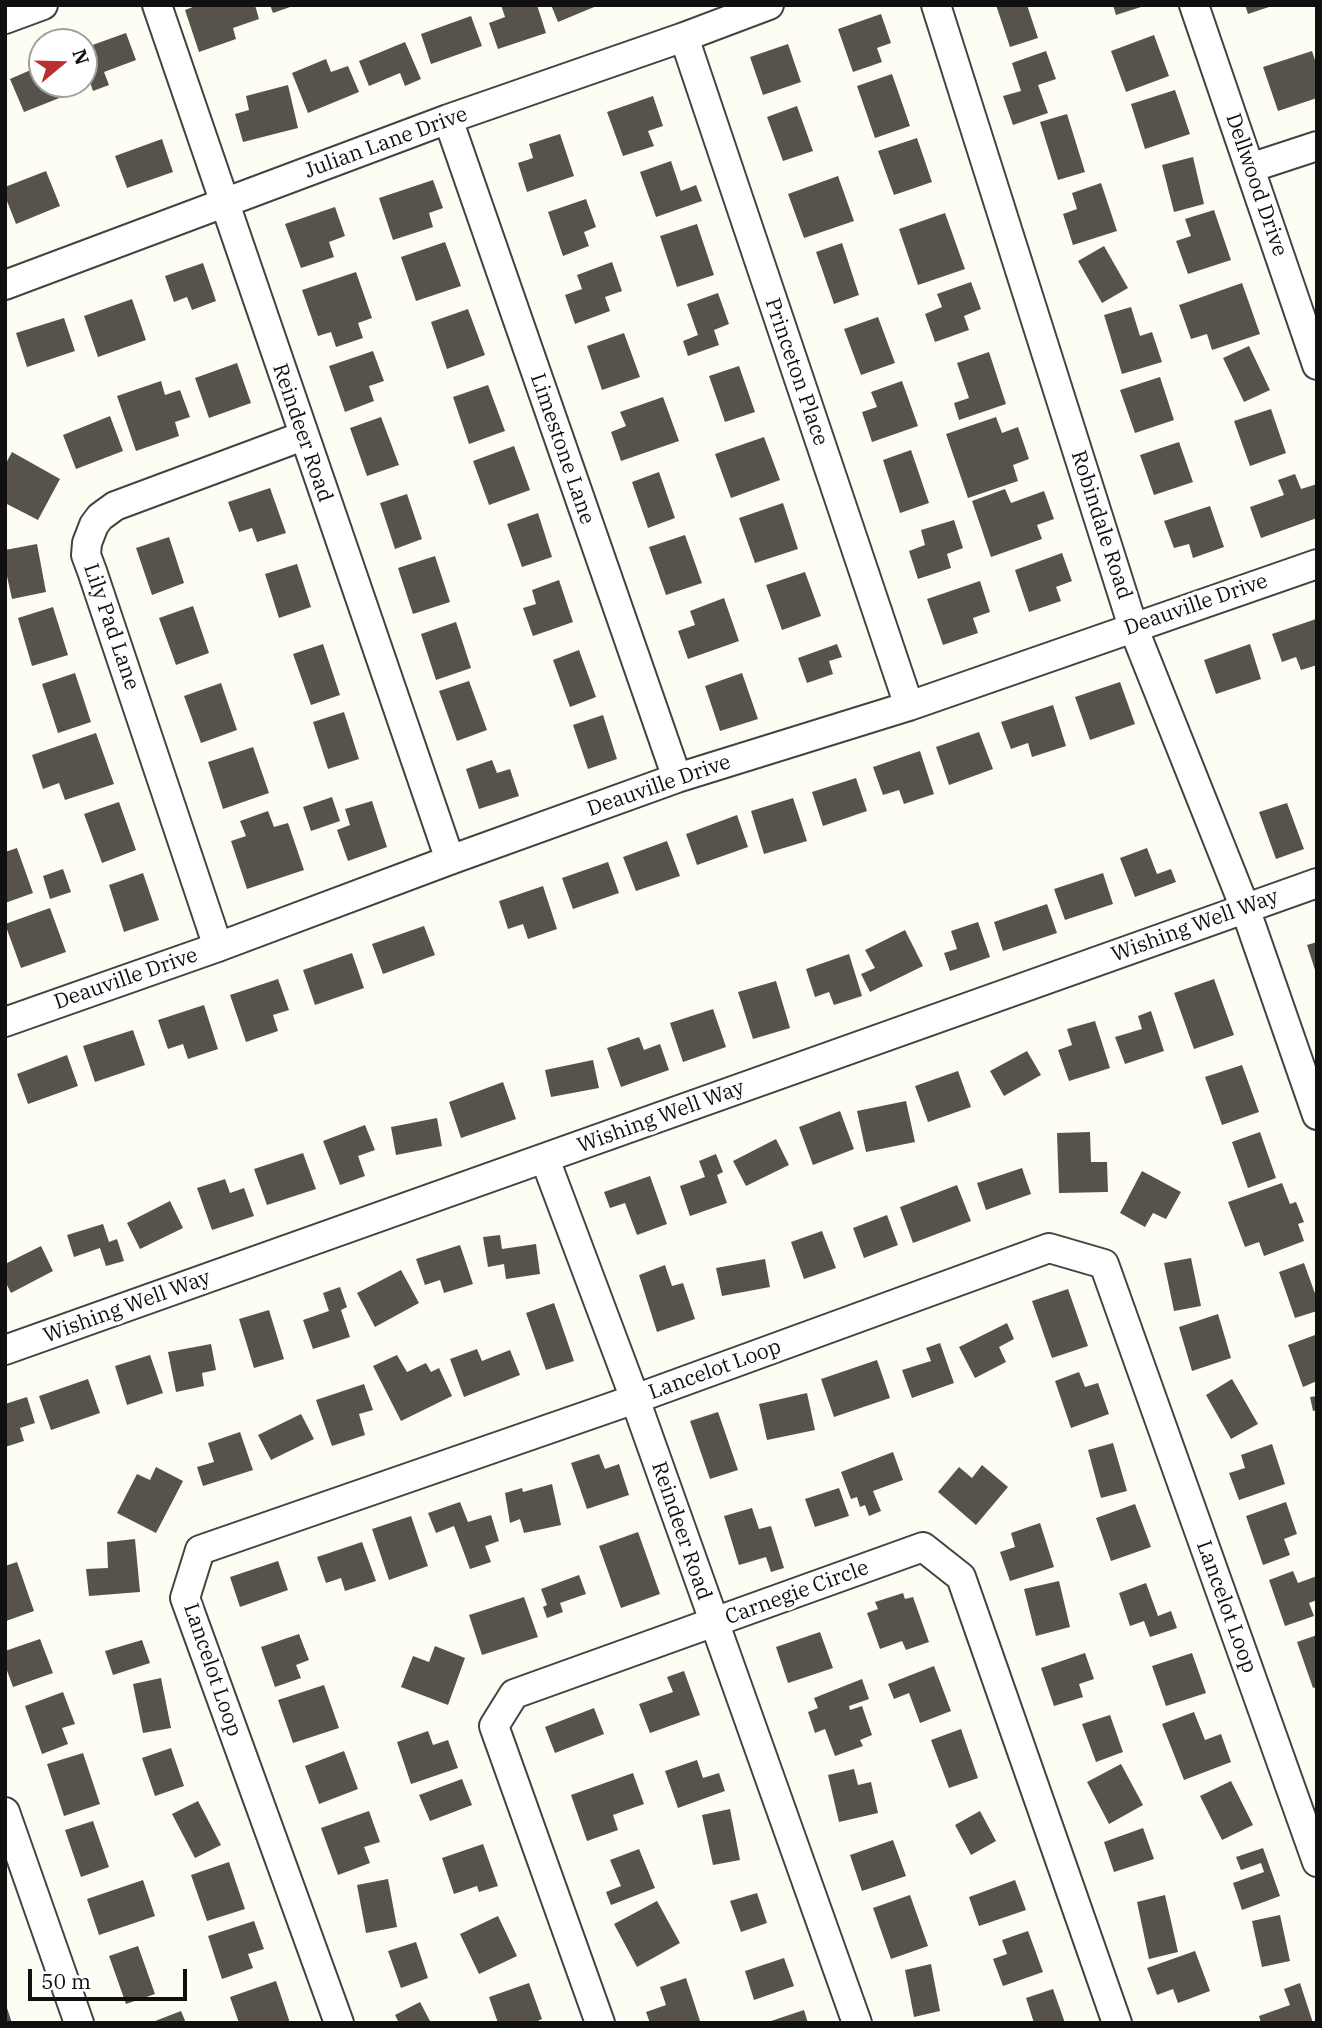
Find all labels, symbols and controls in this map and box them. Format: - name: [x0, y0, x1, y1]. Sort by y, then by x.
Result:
- north arrow: [28, 28, 98, 98]
- text: N: [67, 46, 95, 68]
- street label: Julian Lane Drive: [301, 102, 471, 184]
- street label: Dellwood Drive: [1220, 110, 1292, 260]
- street label: Princeton Place: [759, 295, 833, 449]
- street label: Reindeer Road: [267, 361, 337, 505]
- street label: Limestone Lane: [524, 370, 600, 528]
- street label: Robindale Road: [1065, 447, 1137, 603]
- street label: Lily Pad Lane: [78, 560, 144, 694]
- street label: Deauville Drive: [1121, 569, 1271, 641]
- street label: Deauville Drive: [584, 750, 734, 822]
- street label: Wishing Well Way: [1108, 884, 1282, 968]
- street label: Deauville Drive: [51, 943, 201, 1015]
- street label: Wishing Well Way: [574, 1075, 748, 1159]
- street label: Wishing Well Way: [40, 1265, 214, 1349]
- street label: Lancelot Loop: [645, 1334, 785, 1406]
- street label: Reindeer Road: [646, 1459, 716, 1603]
- street label: Lancelot Loop: [1190, 1537, 1262, 1677]
- street label: Carnegie Circle: [722, 1555, 872, 1631]
- street label: Lancelot Loop: [177, 1600, 247, 1740]
- scale bar: [32, 1954, 191, 1998]
- text: 50 m: [41, 1967, 91, 1995]

